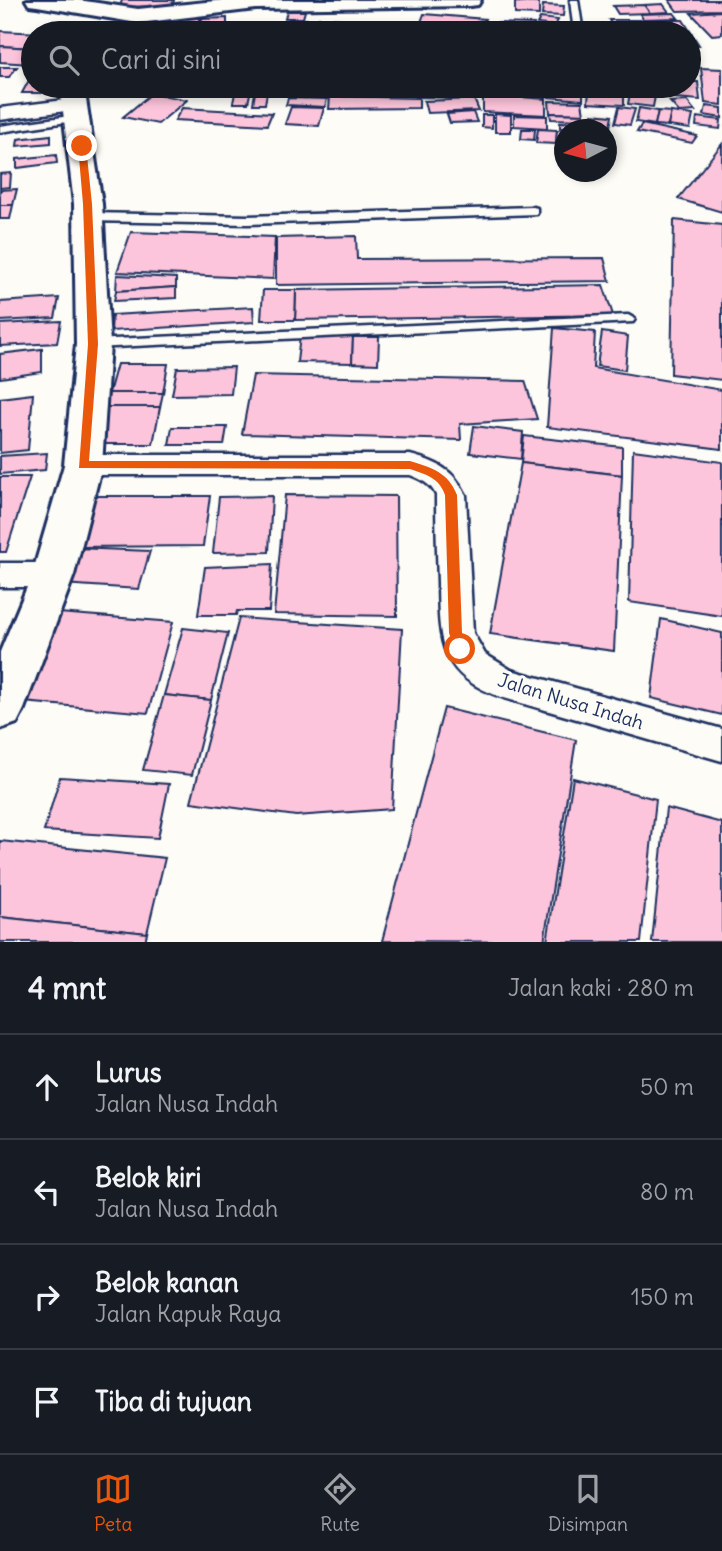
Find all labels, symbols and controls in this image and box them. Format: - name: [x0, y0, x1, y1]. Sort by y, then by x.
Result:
- search box: [21, 21, 701, 98]
- icon: search: [45, 41, 83, 79]
- text: Cari di sini: [101, 43, 221, 76]
- north arrow: [554, 119, 617, 182]
- route end: [66, 130, 97, 161]
- route start: [444, 633, 475, 664]
- street label: Jalan Nusa Indah: [495, 667, 647, 735]
- text: 4 mnt: [28, 969, 106, 1007]
- text: Jalan kaki · 280 m: [508, 973, 694, 1002]
- text: Lurus: [95, 1056, 162, 1089]
- icon: ahead: [28, 1068, 66, 1106]
- text: 50 m: [640, 1072, 694, 1101]
- text: Jalan Nusa Indah: [95, 1089, 278, 1118]
- text: Belok kiri: [95, 1161, 201, 1194]
- icon: left: [28, 1173, 66, 1211]
- text: 80 m: [640, 1177, 694, 1206]
- text: Jalan Nusa Indah: [95, 1194, 278, 1223]
- text: Belok kanan: [95, 1266, 239, 1299]
- icon: right: [28, 1278, 66, 1316]
- text: 150 m: [631, 1282, 694, 1311]
- text: Jalan Kapuk Raya: [95, 1299, 282, 1328]
- icon: arrive: [28, 1383, 66, 1421]
- text: Tiba di tujuan: [95, 1385, 252, 1418]
- tab: Peta: [94, 1470, 132, 1536]
- tab: Rute: [320, 1470, 360, 1536]
- tab: Disimpan: [548, 1470, 628, 1536]

